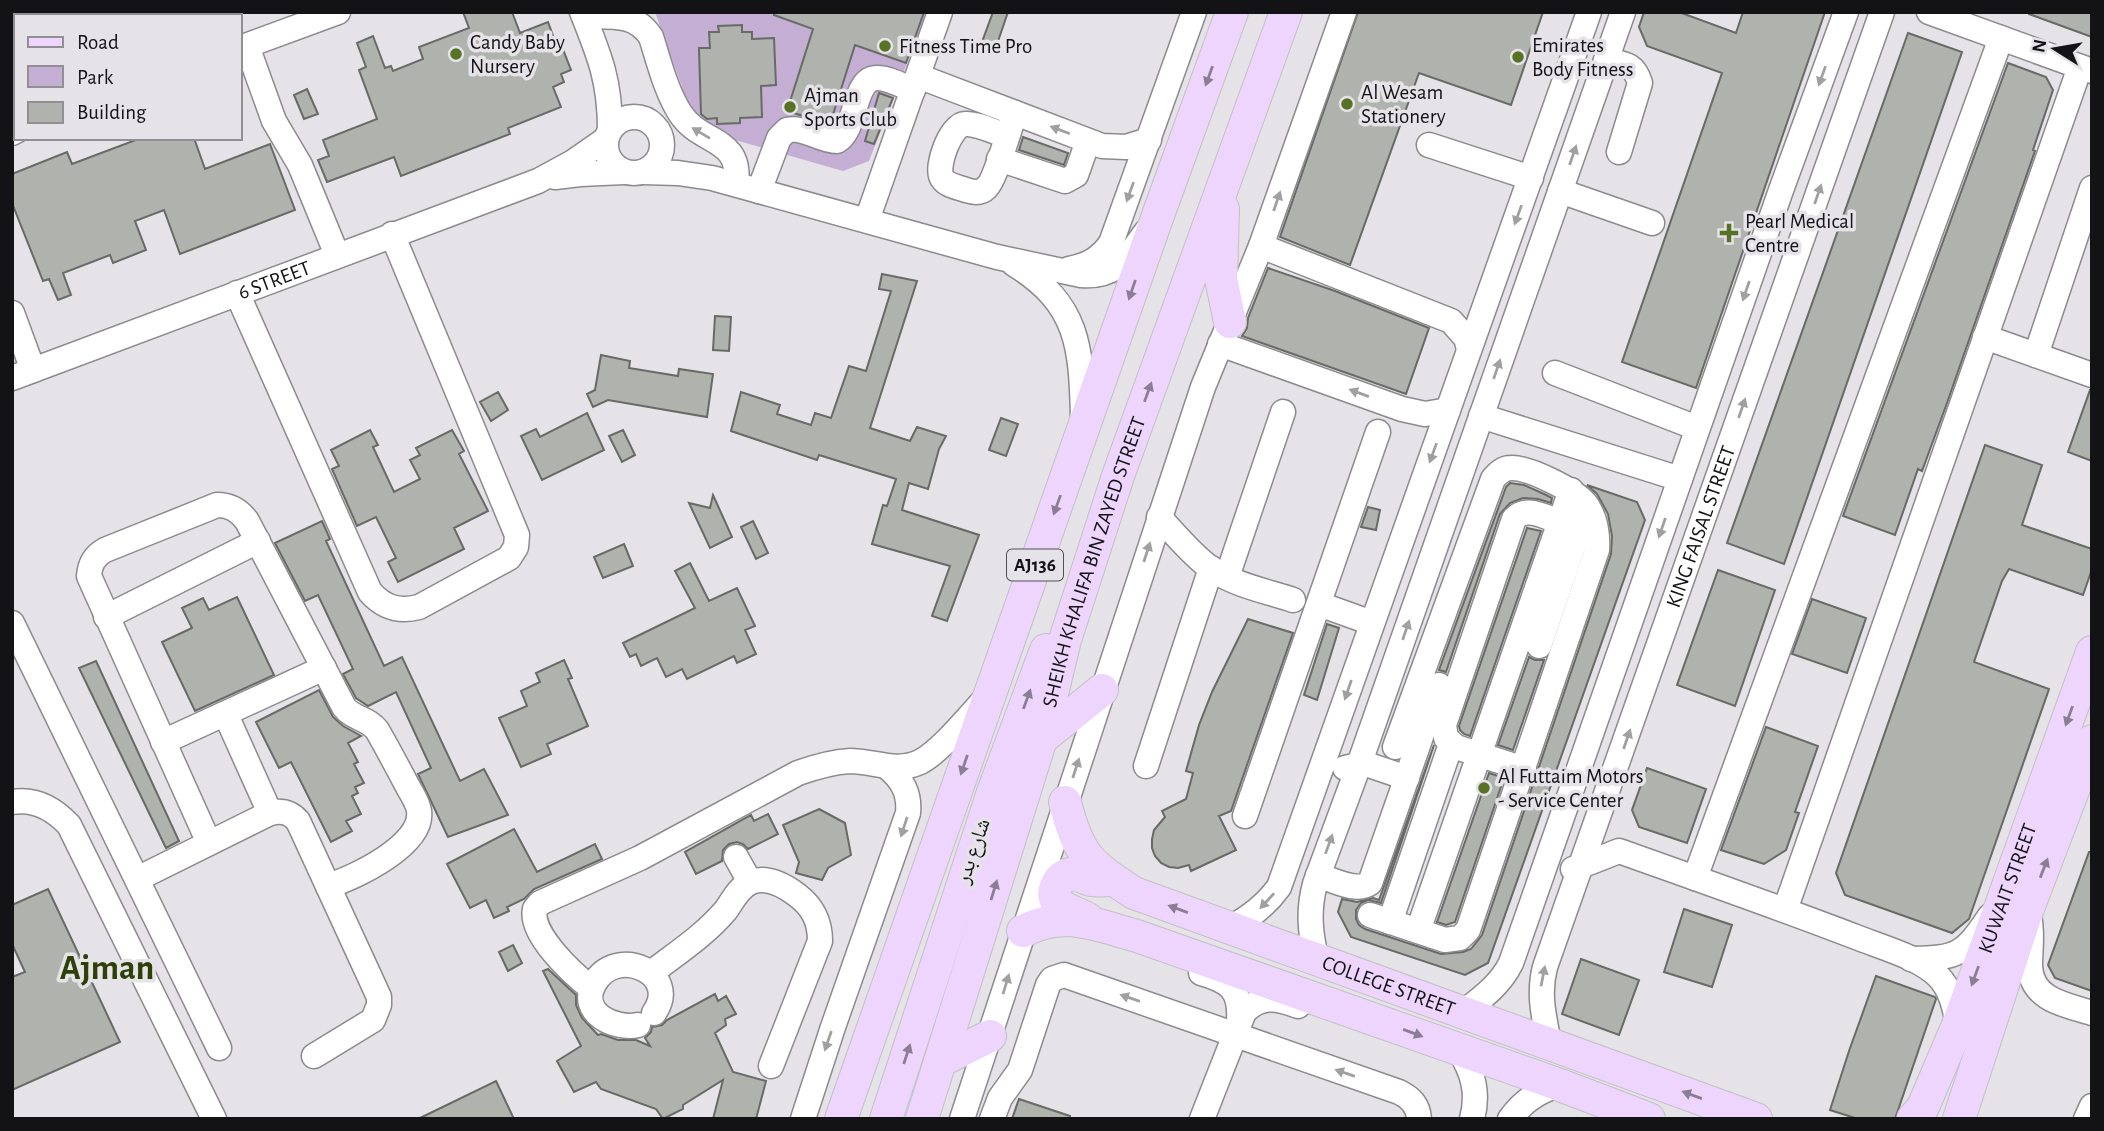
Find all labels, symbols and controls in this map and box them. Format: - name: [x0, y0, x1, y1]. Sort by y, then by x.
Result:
- legend: [14, 14, 242, 140]
- north arrow: [2020, 14, 2090, 84]
- text: Road: [77, 32, 119, 53]
- place label: Candy Baby Nursery: [470, 32, 565, 77]
- place label: Emirates Body Fitness: [1532, 35, 1634, 80]
- place label: Fitness Time Pro: [899, 36, 1032, 57]
- marker: Fitness Time Pro: [877, 38, 893, 54]
- text: N: [2029, 38, 2050, 54]
- marker: Candy Baby Nursery: [448, 46, 464, 62]
- marker: Emirates Body Fitness: [1510, 49, 1526, 65]
- one-way arrow: [1203, 66, 1214, 87]
- one-way arrow: [1817, 66, 1828, 87]
- text: Park: [77, 67, 114, 88]
- place label: Al Wesam Stationery: [1361, 82, 1446, 127]
- place label: Ajman Sports Club: [804, 85, 897, 130]
- marker: Al Wesam Stationery: [1339, 96, 1355, 112]
- marker: Ajman Sports Club: [782, 99, 798, 115]
- text: Building: [77, 102, 147, 123]
- one-way arrow: [1050, 125, 1071, 136]
- one-way arrow: [692, 127, 711, 139]
- one-way arrow: [1568, 144, 1579, 165]
- one-way arrow: [1124, 181, 1135, 202]
- one-way arrow: [1813, 183, 1824, 204]
- one-way arrow: [1272, 190, 1283, 211]
- one-way arrow: [1512, 205, 1523, 226]
- place label: Pearl Medical Centre: [1745, 211, 1854, 256]
- marker: Pearl Medical Centre: [1719, 223, 1739, 243]
- street label: 6 STREET: [235, 257, 313, 303]
- one-way arrow: [1126, 280, 1137, 301]
- one-way arrow: [1740, 280, 1751, 301]
- one-way arrow: [1492, 359, 1503, 380]
- one-way arrow: [1143, 382, 1154, 403]
- one-way arrow: [1348, 388, 1369, 399]
- one-way arrow: [1737, 398, 1748, 419]
- street label: SHEIKH KHALIFA BIN ZAYED STREET: [1039, 414, 1149, 709]
- one-way arrow: [1427, 442, 1438, 463]
- street label: KING FAISAL STREET: [1662, 443, 1739, 610]
- one-way arrow: [1051, 495, 1062, 516]
- one-way arrow: [1656, 518, 1667, 539]
- one-way arrow: [1143, 541, 1153, 562]
- road number: AJ136: [1007, 550, 1063, 580]
- one-way arrow: [1401, 620, 1412, 641]
- one-way arrow: [1342, 680, 1353, 701]
- one-way arrow: [1022, 689, 1033, 710]
- one-way arrow: [2063, 706, 2074, 727]
- one-way arrow: [1621, 728, 1632, 749]
- one-way arrow: [958, 755, 969, 776]
- one-way arrow: [1071, 757, 1082, 778]
- place label: Al Futtaim Motors - Service Center: [1498, 766, 1644, 811]
- marker: Al Futtaim Motors - Service Center: [1476, 780, 1492, 796]
- one-way arrow: [898, 816, 908, 837]
- street label: شارع بدر: [952, 816, 996, 888]
- street label: KUWAIT STREET: [1974, 821, 2040, 956]
- one-way arrow: [1324, 834, 1335, 855]
- one-way arrow: [2038, 858, 2049, 879]
- one-way arrow: [989, 879, 999, 900]
- one-way arrow: [1259, 892, 1275, 909]
- one-way arrow: [1168, 903, 1189, 914]
- district label: Ajman: [60, 951, 154, 986]
- street label: COLLEGE STREET: [1320, 952, 1458, 1019]
- one-way arrow: [1538, 965, 1549, 987]
- one-way arrow: [1970, 966, 1981, 987]
- one-way arrow: [1002, 973, 1012, 994]
- one-way arrow: [1120, 992, 1141, 1003]
- one-way arrow: [1402, 1028, 1423, 1039]
- one-way arrow: [822, 1031, 833, 1052]
- one-way arrow: [902, 1043, 913, 1064]
- one-way arrow: [1335, 1067, 1356, 1078]
- one-way arrow: [1681, 1090, 1702, 1101]

